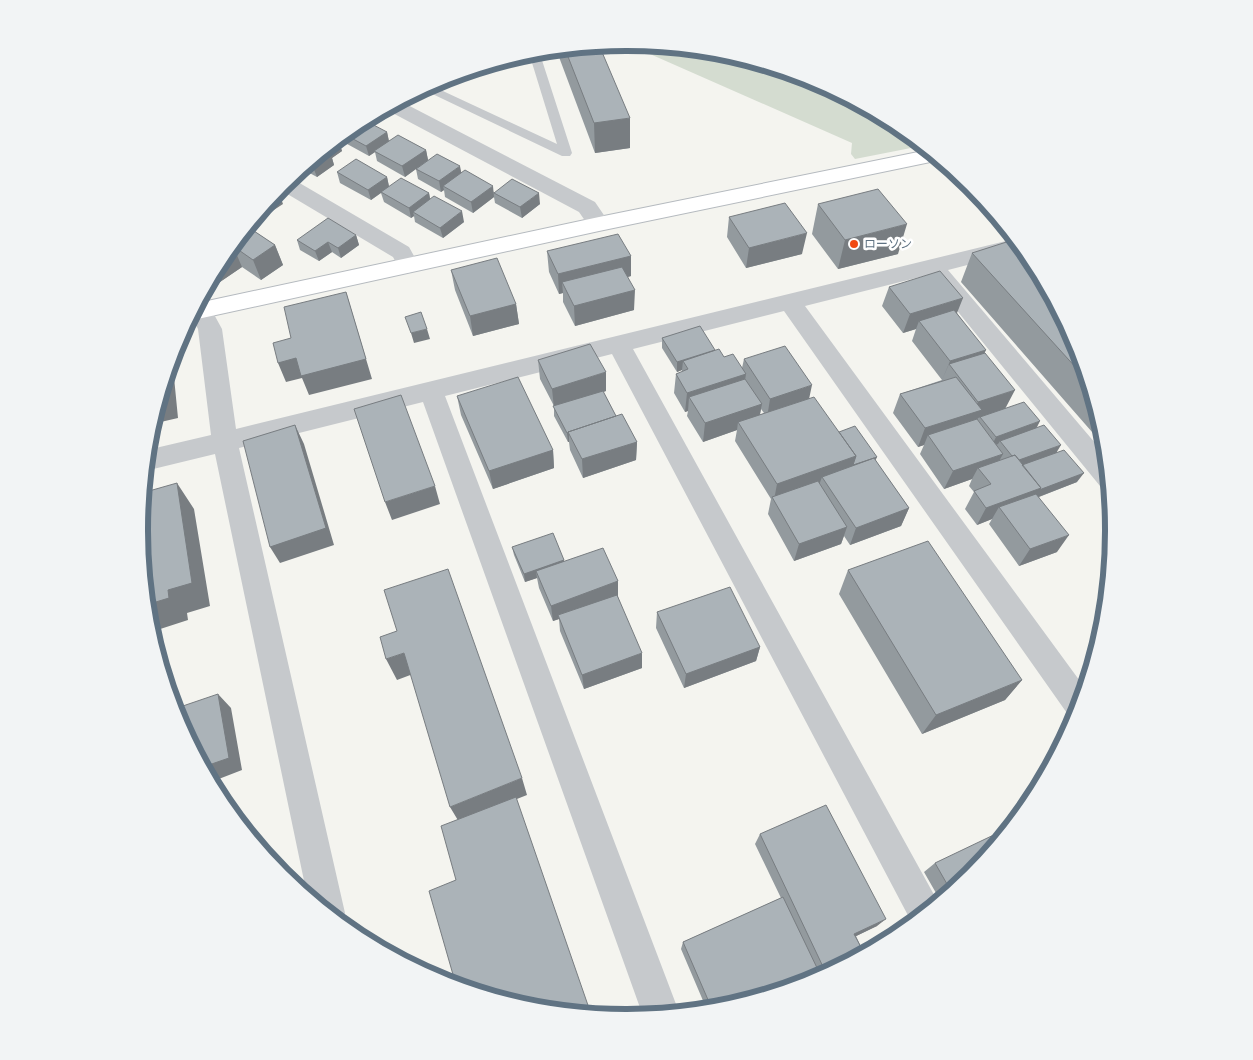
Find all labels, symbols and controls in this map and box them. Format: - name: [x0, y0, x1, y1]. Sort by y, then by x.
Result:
- place label: ローソン: [864, 237, 912, 251]
- marker: ローソン: [848, 238, 860, 250]

